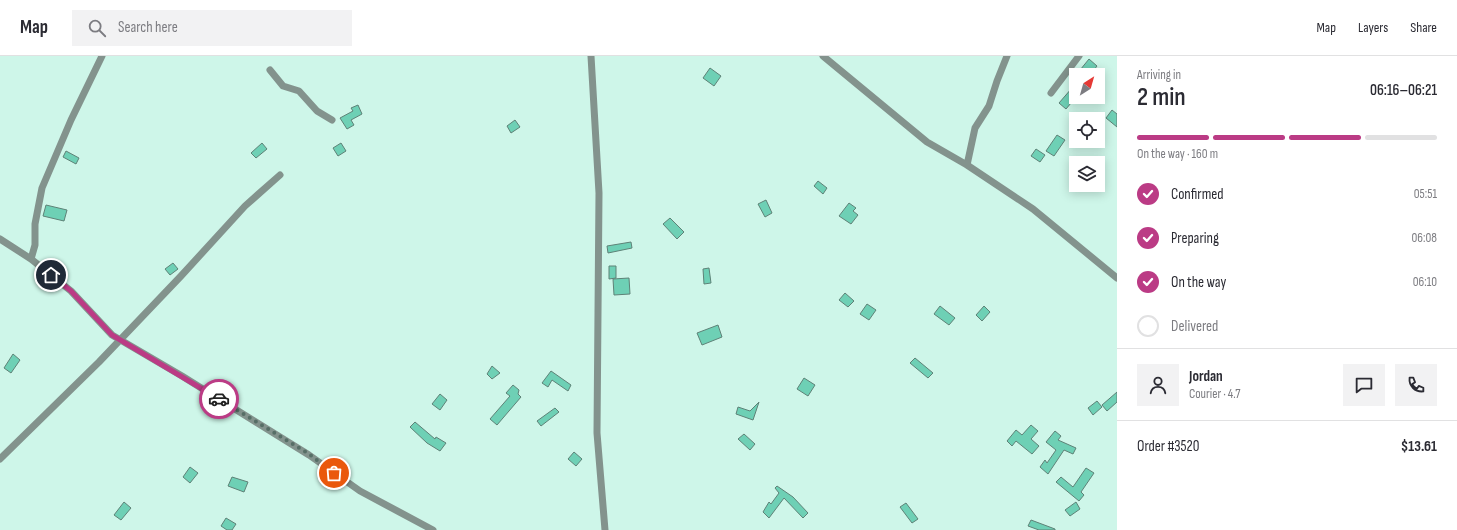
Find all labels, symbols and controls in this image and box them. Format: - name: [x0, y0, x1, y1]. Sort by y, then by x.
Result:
- search box: [72, 10, 352, 46]
- text: Map: [20, 16, 48, 39]
- icon: search: [86, 17, 108, 39]
- text: Search here: [118, 18, 178, 37]
- text: Map: [1316, 19, 1336, 36]
- text: Layers: [1358, 19, 1388, 36]
- text: Share: [1410, 19, 1437, 36]
- text: Arriving in: [1137, 67, 1181, 83]
- north arrow: [1069, 68, 1105, 104]
- map controls: [1069, 68, 1105, 192]
- text: 06:16–06:21: [1370, 81, 1437, 100]
- text: 2 min: [1137, 82, 1186, 113]
- button: locate: [1069, 112, 1105, 148]
- text: On the way · 160 m: [1137, 146, 1218, 162]
- button: layers: [1069, 156, 1105, 192]
- icon: check: [1137, 183, 1159, 205]
- text: Confirmed: [1171, 185, 1224, 204]
- text: 05:51: [1414, 186, 1437, 202]
- icon: check: [1137, 227, 1159, 249]
- text: Preparing: [1171, 229, 1219, 248]
- text: 06:08: [1412, 230, 1437, 246]
- pin: [34, 258, 68, 292]
- icon: home: [40, 264, 62, 286]
- icon: check: [1137, 271, 1159, 293]
- text: On the way: [1171, 273, 1226, 292]
- text: 06:10: [1413, 274, 1437, 290]
- text: Delivered: [1171, 317, 1218, 336]
- button: person: [1137, 364, 1179, 406]
- button: chat: [1343, 364, 1385, 406]
- button: phone: [1395, 364, 1437, 406]
- text: Jordan: [1189, 367, 1223, 386]
- courier: [199, 379, 239, 419]
- text: Courier · 4.7: [1189, 386, 1241, 402]
- icon: car: [208, 388, 230, 410]
- text: Order #3520: [1137, 437, 1199, 456]
- text: $13.61: [1401, 437, 1437, 456]
- pin: [317, 456, 351, 490]
- icon: bag: [323, 462, 345, 484]

